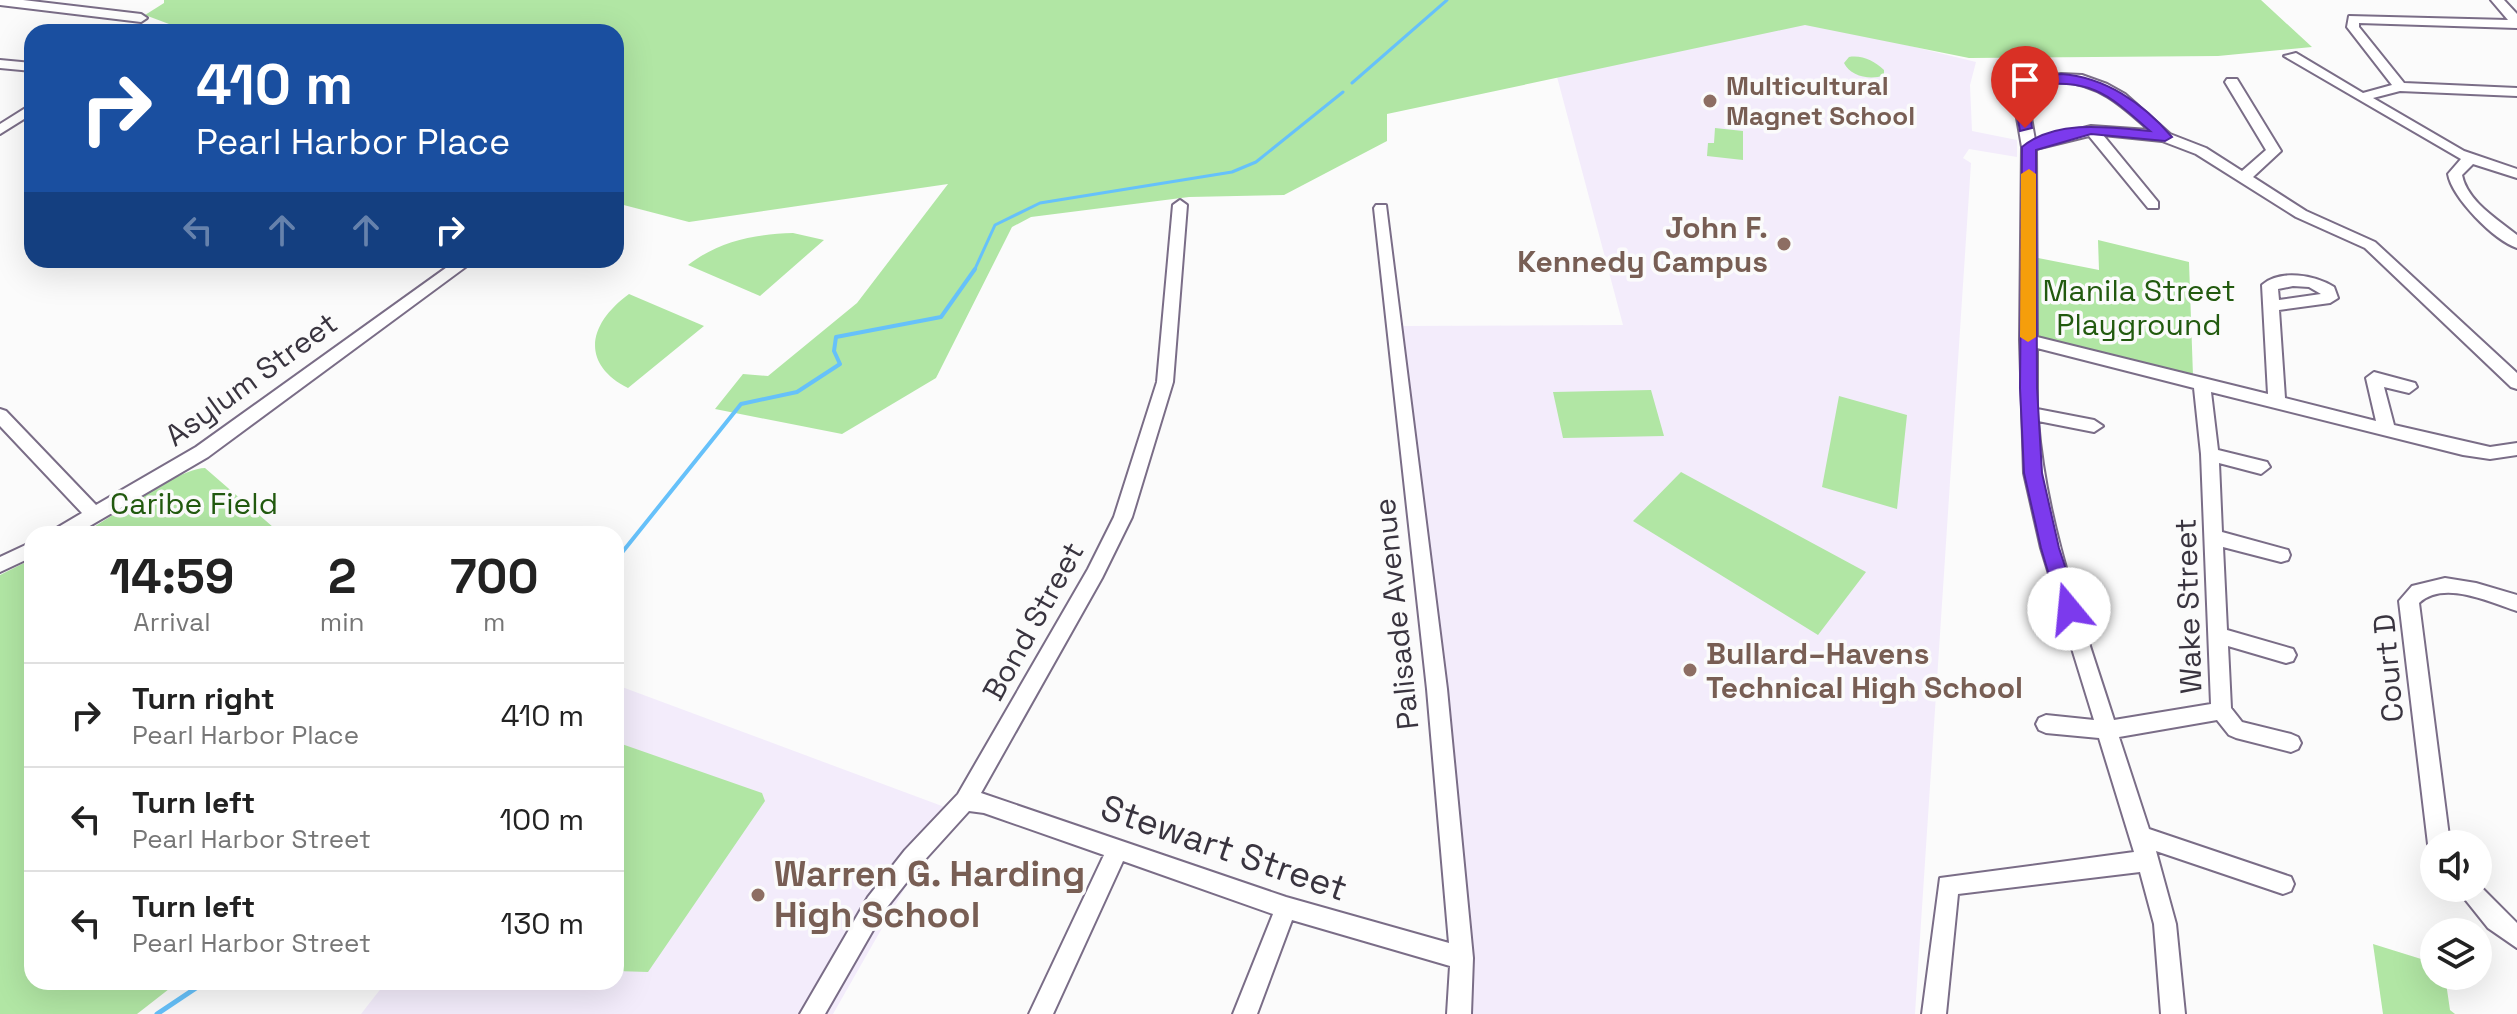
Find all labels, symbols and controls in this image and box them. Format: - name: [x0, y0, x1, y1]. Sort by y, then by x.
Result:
- pin: [1991, 46, 2059, 128]
- text: 410 m: [196, 49, 353, 120]
- icon: right: [64, 56, 168, 160]
- icon: arrive: [2003, 58, 2047, 102]
- place label: Multicultural Magnet School: [1726, 69, 1915, 133]
- marker: Multicultural Magnet School: [1701, 92, 1719, 110]
- text: Pearl Harbor Place: [196, 119, 510, 165]
- icon: left: [176, 208, 220, 252]
- icon: ahead: [260, 208, 304, 252]
- icon: ahead: [344, 208, 388, 252]
- icon: right: [428, 208, 472, 252]
- place label: John F. Kennedy Campus: [1517, 208, 1768, 281]
- marker: John F. Kennedy Campus: [1775, 235, 1793, 253]
- park label: Manila Street Playground: [2043, 271, 2235, 344]
- street label: Asylum Street: [157, 303, 345, 455]
- park label: Caribe Field: [110, 484, 278, 523]
- street label: Palisade Avenue: [1364, 496, 1428, 732]
- street label: Wake Street: [2165, 518, 2211, 694]
- street label: Bond Street: [973, 535, 1093, 707]
- text: 14:59: [109, 546, 234, 607]
- text: 2: [328, 546, 356, 607]
- text: 700: [450, 546, 539, 607]
- position arrow: [2027, 567, 2111, 651]
- text: Arrival: [133, 605, 211, 639]
- text: min: [320, 605, 365, 639]
- text: m: [483, 605, 505, 639]
- street label: Court D: [2364, 612, 2412, 724]
- place label: Bullard–Havens Technical High School: [1706, 634, 2023, 707]
- marker: Bullard–Havens Technical High School: [1681, 661, 1699, 679]
- text: Turn right: [132, 679, 275, 718]
- icon: right: [64, 693, 108, 737]
- text: 410 m: [501, 696, 584, 735]
- text: Pearl Harbor Place: [132, 718, 359, 752]
- text: Turn left: [132, 783, 255, 822]
- street label: Stewart Street: [1095, 784, 1353, 912]
- icon: left: [64, 797, 108, 841]
- text: 100 m: [499, 800, 584, 839]
- text: Pearl Harbor Street: [132, 822, 371, 856]
- map controls: [2420, 830, 2492, 990]
- button: sound: [2420, 830, 2492, 902]
- place label: Warren G. Harding High School: [774, 851, 1085, 938]
- marker: Warren G. Harding High School: [749, 886, 767, 904]
- text: Turn left: [132, 887, 255, 926]
- icon: left: [64, 901, 108, 945]
- text: 130 m: [501, 904, 584, 943]
- button: layers: [2420, 918, 2492, 990]
- text: Pearl Harbor Street: [132, 926, 371, 960]

